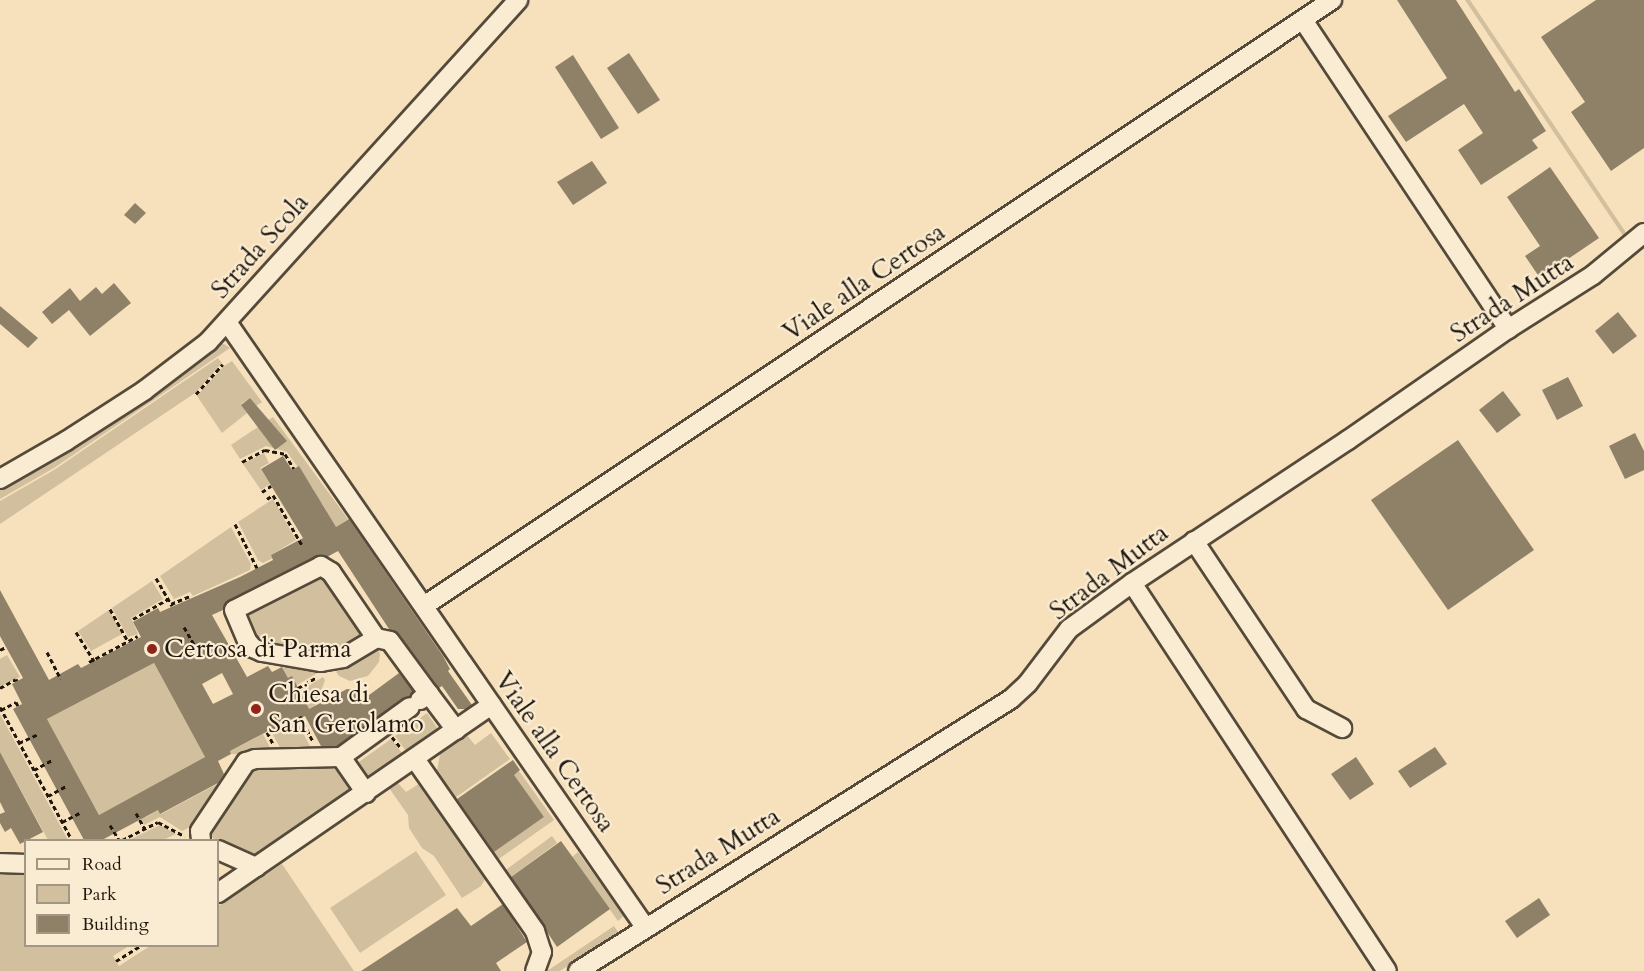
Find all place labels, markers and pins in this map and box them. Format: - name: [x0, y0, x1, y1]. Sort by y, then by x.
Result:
- place label: Certosa di Parma: [164, 633, 352, 665]
- marker: Certosa di Parma: [145, 642, 159, 656]
- place label: Chiesa di San Gerolamo: [268, 678, 424, 740]
- marker: Chiesa di San Gerolamo: [249, 702, 263, 716]

